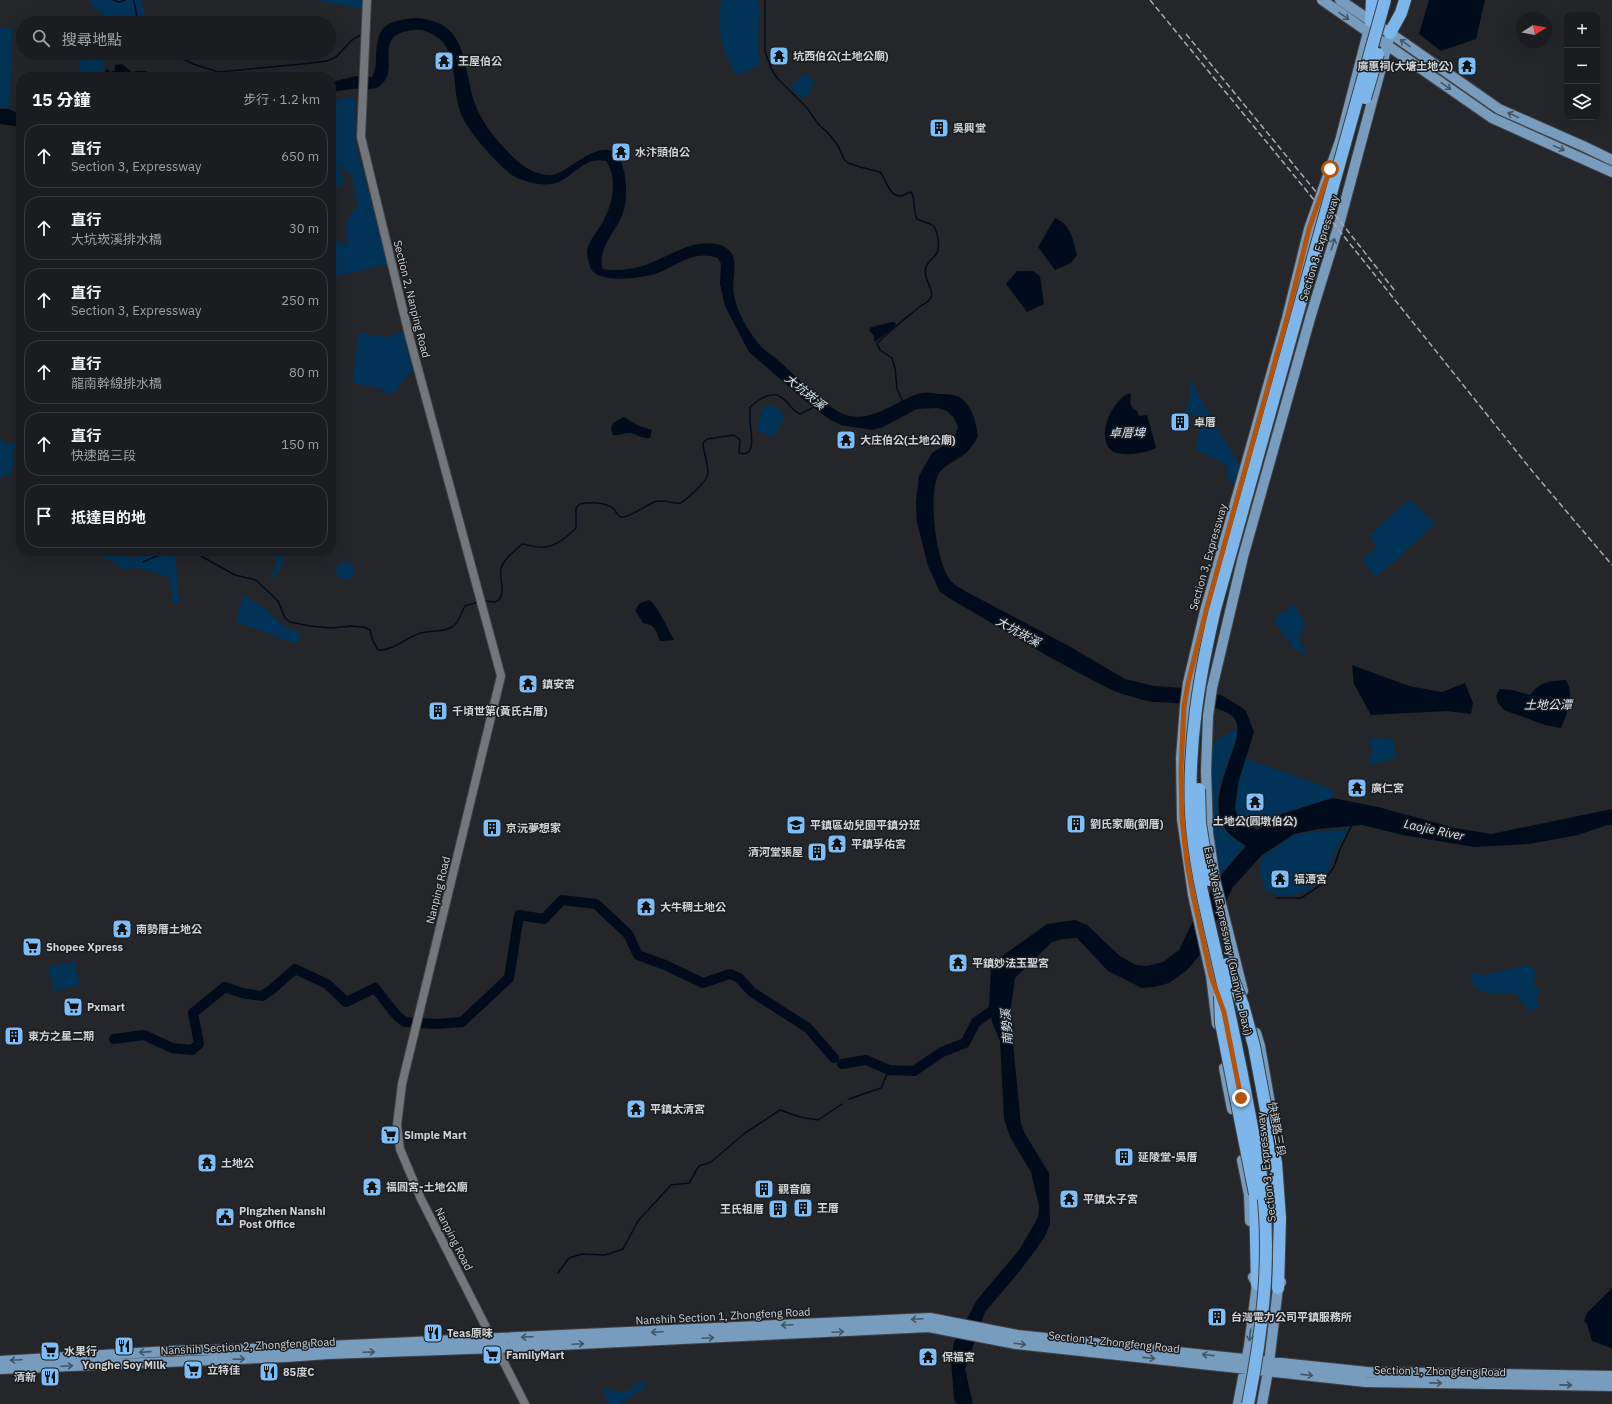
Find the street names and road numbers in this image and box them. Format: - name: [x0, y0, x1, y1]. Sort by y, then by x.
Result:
- street label: Section 3, Expressway: [1296, 193, 1342, 303]
- street label: Section 2, Nanping Road: [391, 239, 433, 359]
- street label: Section 3, Expressway: [1186, 502, 1230, 612]
- street label: East-West Expressway (Guanyin - Daxi): [1201, 845, 1255, 1037]
- street label: Nanping Road: [423, 855, 453, 925]
- street label: 快速路三段: [1265, 1101, 1289, 1157]
- street label: Section 3, Expressway: [1253, 1111, 1279, 1223]
- street label: Nanping Road: [432, 1205, 476, 1273]
- street label: Nanshih Section 1, Zhongfeng Road: [635, 1304, 811, 1328]
- street label: Section 1, Zhongfeng Road: [1048, 1328, 1180, 1356]
- street label: Nanshih Section 2, Zhongfeng Road: [160, 1334, 336, 1358]
- street label: Section 1, Zhongfeng Road: [1374, 1363, 1506, 1379]

